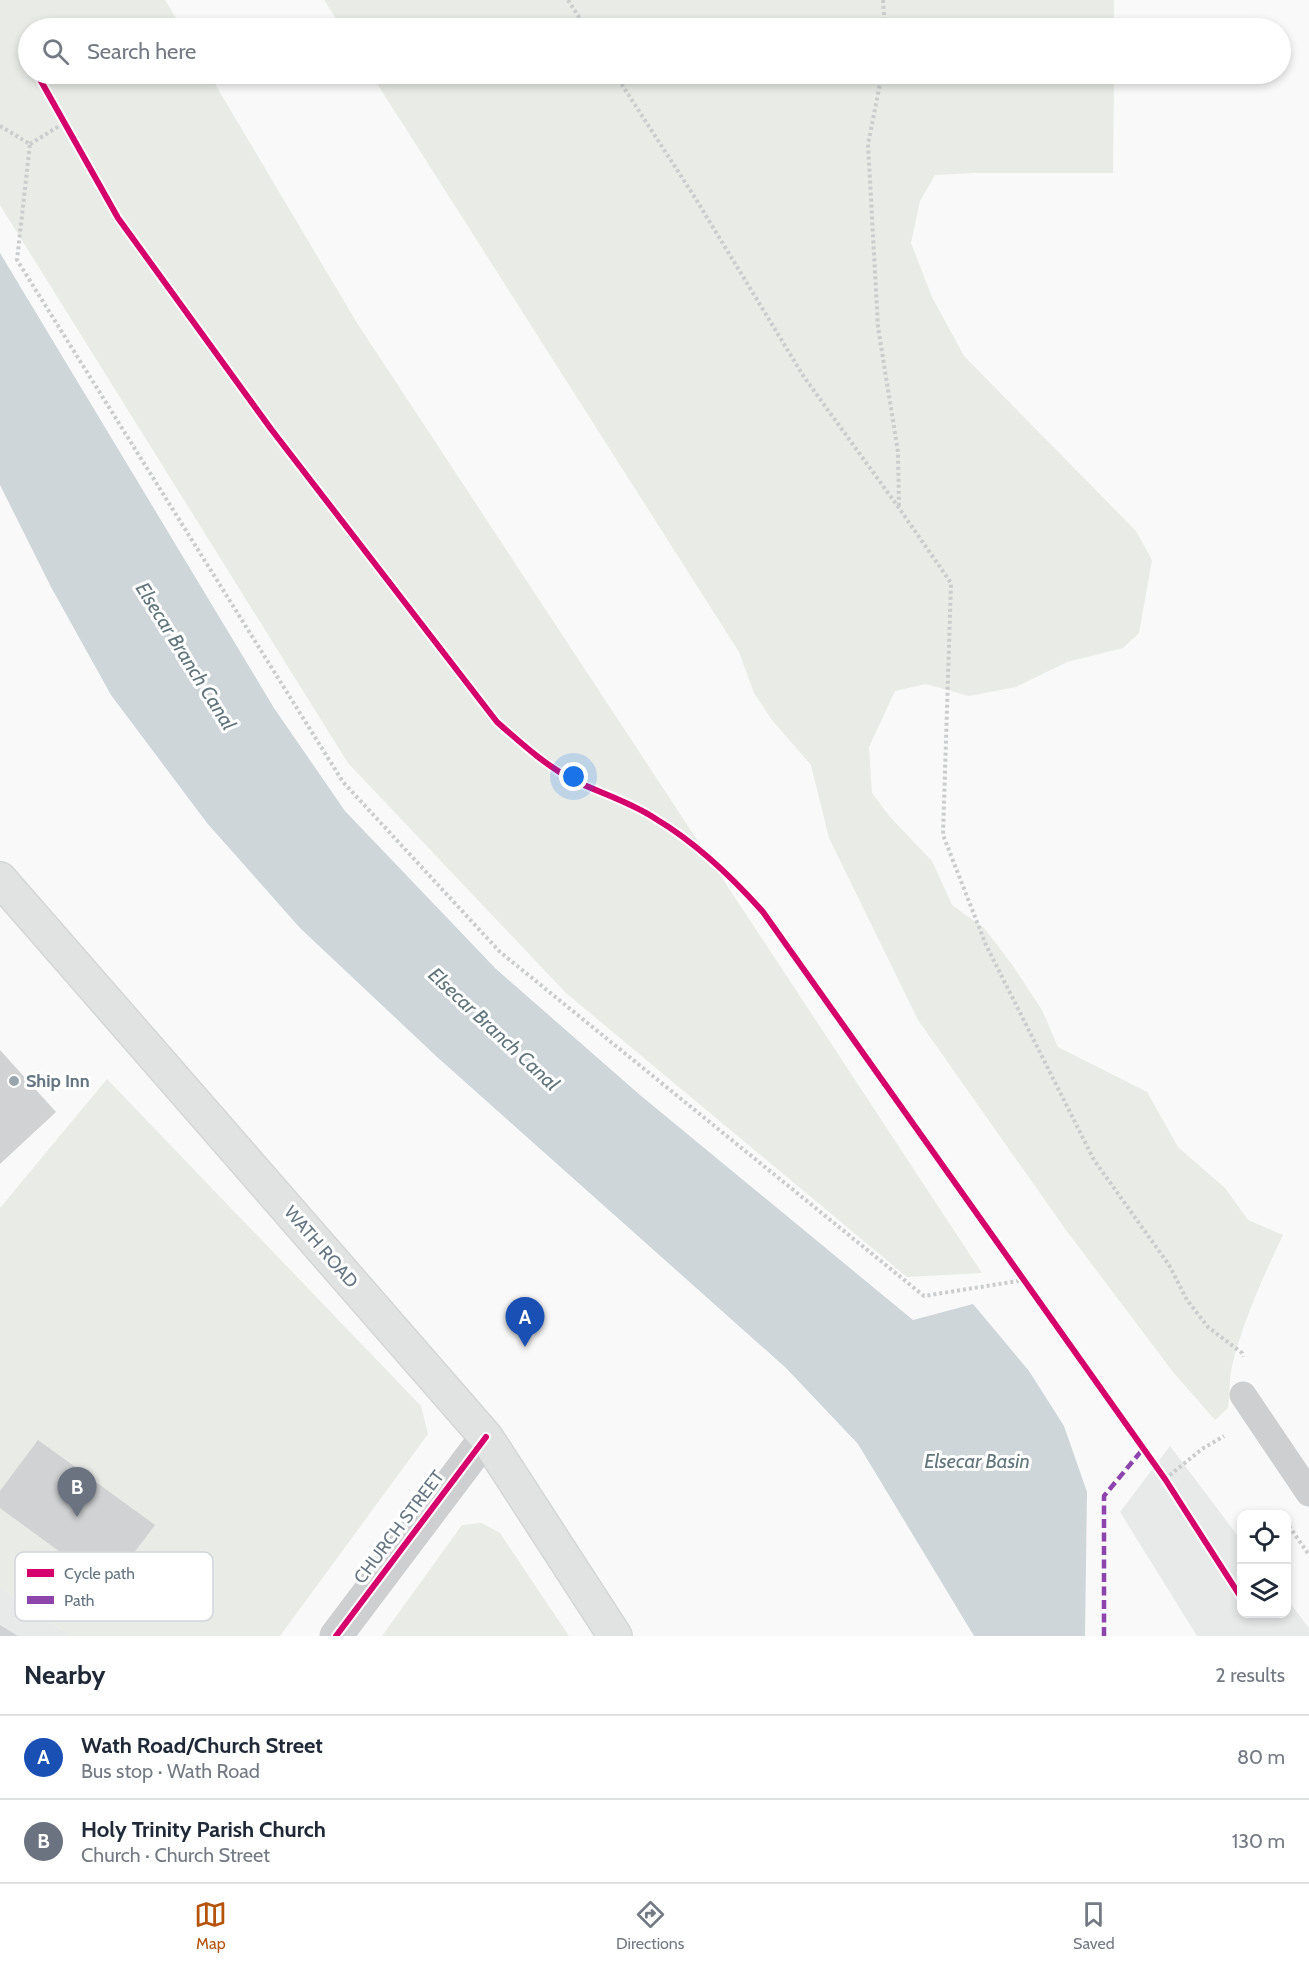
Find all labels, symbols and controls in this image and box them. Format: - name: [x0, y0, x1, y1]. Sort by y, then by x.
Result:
- search box: [18, 18, 1291, 84]
- icon: search: [39, 35, 72, 68]
- text: Search here: [87, 38, 196, 65]
- water label: Elsecar Branch Canal: [131, 578, 241, 735]
- your location: [559, 762, 588, 791]
- water label: Elsecar Branch Canal: [424, 962, 565, 1096]
- place label: Ship Inn: [26, 1070, 90, 1092]
- marker: Ship Inn: [7, 1074, 21, 1088]
- street label: WATH ROAD: [279, 1201, 363, 1293]
- pin: A: [506, 1298, 544, 1347]
- water label: Elsecar Basin: [924, 1449, 1030, 1473]
- street label: CHURCH STREET: [349, 1466, 449, 1588]
- pin: B: [58, 1468, 97, 1517]
- map controls: [1237, 1510, 1291, 1618]
- button: locate: [1237, 1510, 1291, 1564]
- legend: [15, 1552, 213, 1621]
- text: Cycle path: [64, 1564, 135, 1583]
- button: layers: [1237, 1564, 1291, 1618]
- text: Path: [64, 1591, 95, 1610]
- text: Nearby: [24, 1659, 105, 1691]
- text: 2 results: [1215, 1663, 1285, 1687]
- text: Wath Road/Church Street: [81, 1732, 323, 1759]
- text: A: [37, 1745, 50, 1769]
- text: 80 m: [1237, 1745, 1285, 1769]
- text: Bus stop · Wath Road: [81, 1759, 260, 1783]
- text: Holy Trinity Parish Church: [81, 1816, 326, 1843]
- text: B: [37, 1829, 50, 1853]
- text: 130 m: [1232, 1829, 1285, 1853]
- text: Church · Church Street: [81, 1843, 270, 1867]
- tab: Map: [194, 1898, 227, 1953]
- tab: Directions: [616, 1898, 684, 1953]
- tab: Saved: [1073, 1898, 1115, 1953]

